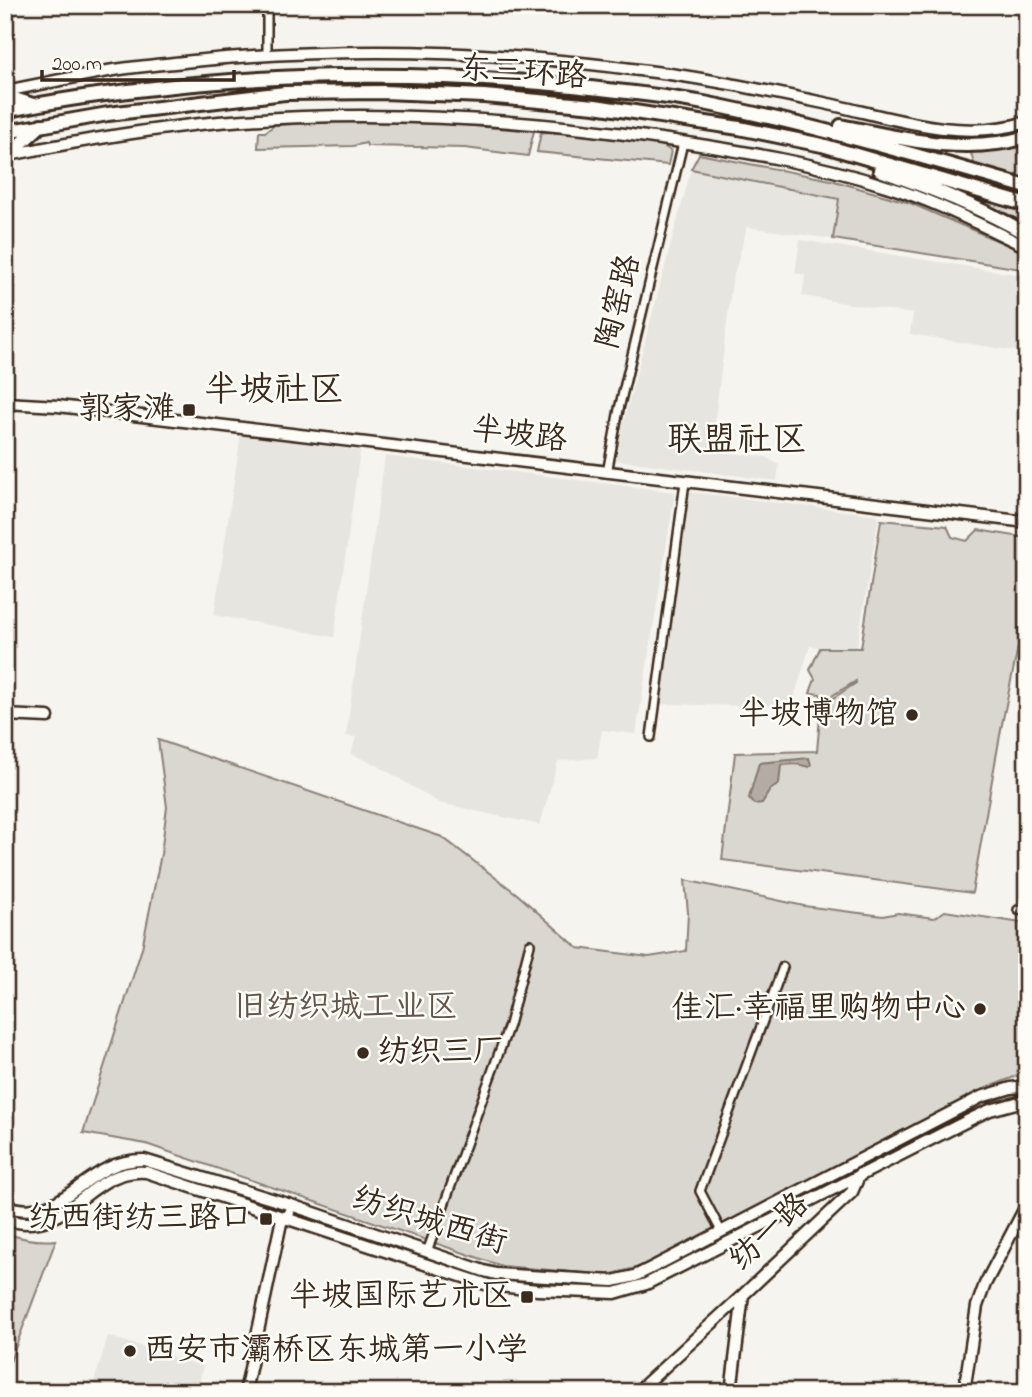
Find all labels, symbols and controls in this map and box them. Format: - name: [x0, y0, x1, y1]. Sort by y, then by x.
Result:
- scale bar: [42, 38, 234, 82]
- street label: 东三环路: [458, 46, 588, 102]
- text: 200 m: [52, 50, 102, 80]
- street label: 陶窑路: [586, 250, 654, 354]
- district label: 半坡社区: [204, 366, 344, 417]
- place label: 郭家滩: [79, 387, 175, 434]
- marker: 郭家滩: [181, 402, 197, 418]
- street label: 半坡路: [468, 407, 570, 465]
- district label: 联盟社区: [667, 416, 807, 467]
- place label: 半坡博物馆: [738, 692, 898, 739]
- marker: 半坡博物馆: [904, 707, 920, 723]
- park label: 旧纺织城工业区: [234, 985, 458, 1032]
- place label: 佳汇·幸福里购物中心: [671, 986, 966, 1033]
- marker: 佳汇·幸福里购物中心: [972, 1001, 988, 1017]
- place label: 纺织三厂: [377, 1030, 505, 1077]
- marker: 纺织三厂: [355, 1045, 371, 1061]
- street label: 纺织城西街: [346, 1176, 512, 1268]
- street label: 纺一路: [719, 1183, 821, 1283]
- place label: 纺西街纺三路口: [28, 1196, 252, 1243]
- marker: 纺西街纺三路口: [258, 1211, 274, 1227]
- place label: 半坡国际艺术区: [289, 1274, 513, 1321]
- marker: 半坡国际艺术区: [519, 1289, 535, 1305]
- place label: 西安市灞桥区东城第一小学: [144, 1328, 528, 1375]
- marker: 西安市灞桥区东城第一小学: [122, 1343, 138, 1359]

